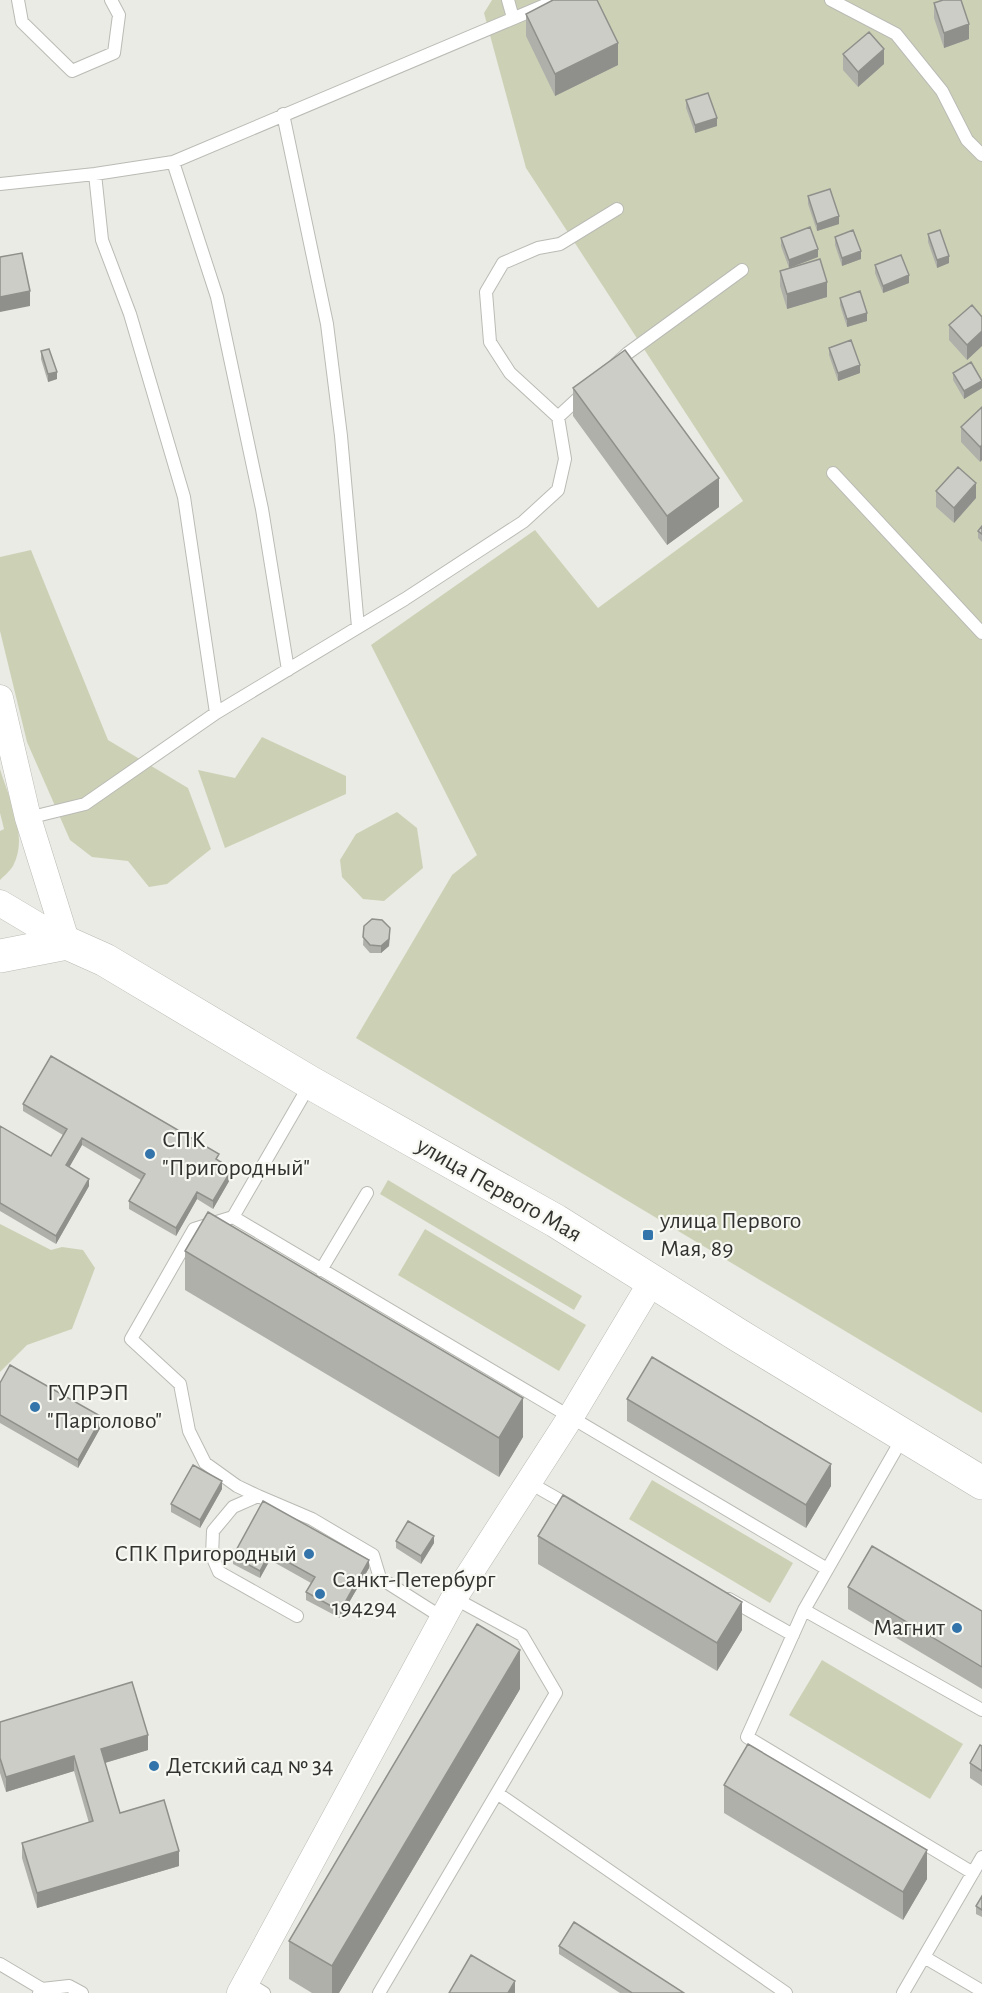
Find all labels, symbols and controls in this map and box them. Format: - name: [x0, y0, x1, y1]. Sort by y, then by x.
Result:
- place label: СПК "Пригородный": [162, 1128, 310, 1180]
- street label: улица Первого Мая: [411, 1132, 586, 1247]
- marker: СПК "Пригородный": [143, 1147, 157, 1161]
- place label: улица Первого Мая, 89: [659, 1209, 801, 1261]
- marker: улица Первого Мая, 89: [641, 1228, 655, 1242]
- place label: ГУПРЭП "Парголово": [47, 1381, 162, 1433]
- marker: ГУПРЭП "Парголово": [28, 1400, 42, 1414]
- place label: СПК Пригородный: [115, 1542, 297, 1566]
- marker: СПК Пригородный: [302, 1547, 316, 1561]
- place label: Санкт-Петербург 194294: [332, 1568, 496, 1620]
- marker: Санкт-Петербург 194294: [313, 1587, 327, 1601]
- place label: Магнит: [873, 1616, 945, 1640]
- marker: Магнит: [950, 1621, 964, 1635]
- place label: Детский сад № 34: [166, 1754, 334, 1778]
- marker: Детский сад № 34: [147, 1759, 161, 1773]

